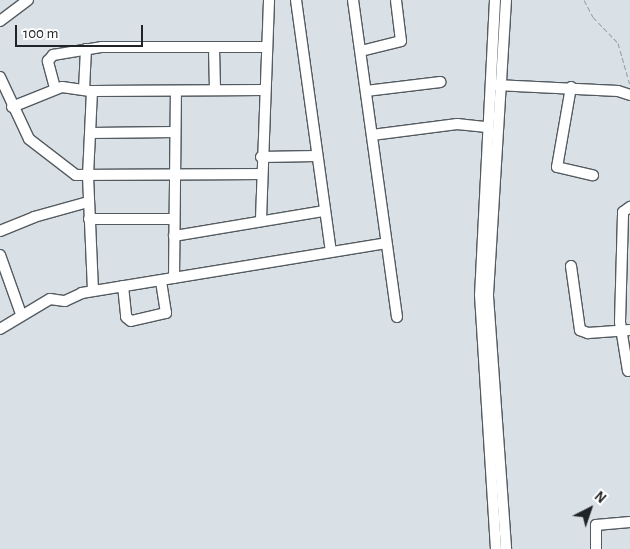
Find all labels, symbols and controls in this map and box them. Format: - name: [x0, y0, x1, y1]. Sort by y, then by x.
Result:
- scale bar: [18, 15, 145, 47]
- text: 100 m: [23, 26, 58, 41]
- north arrow: [565, 484, 615, 534]
- text: N: [592, 489, 608, 506]

